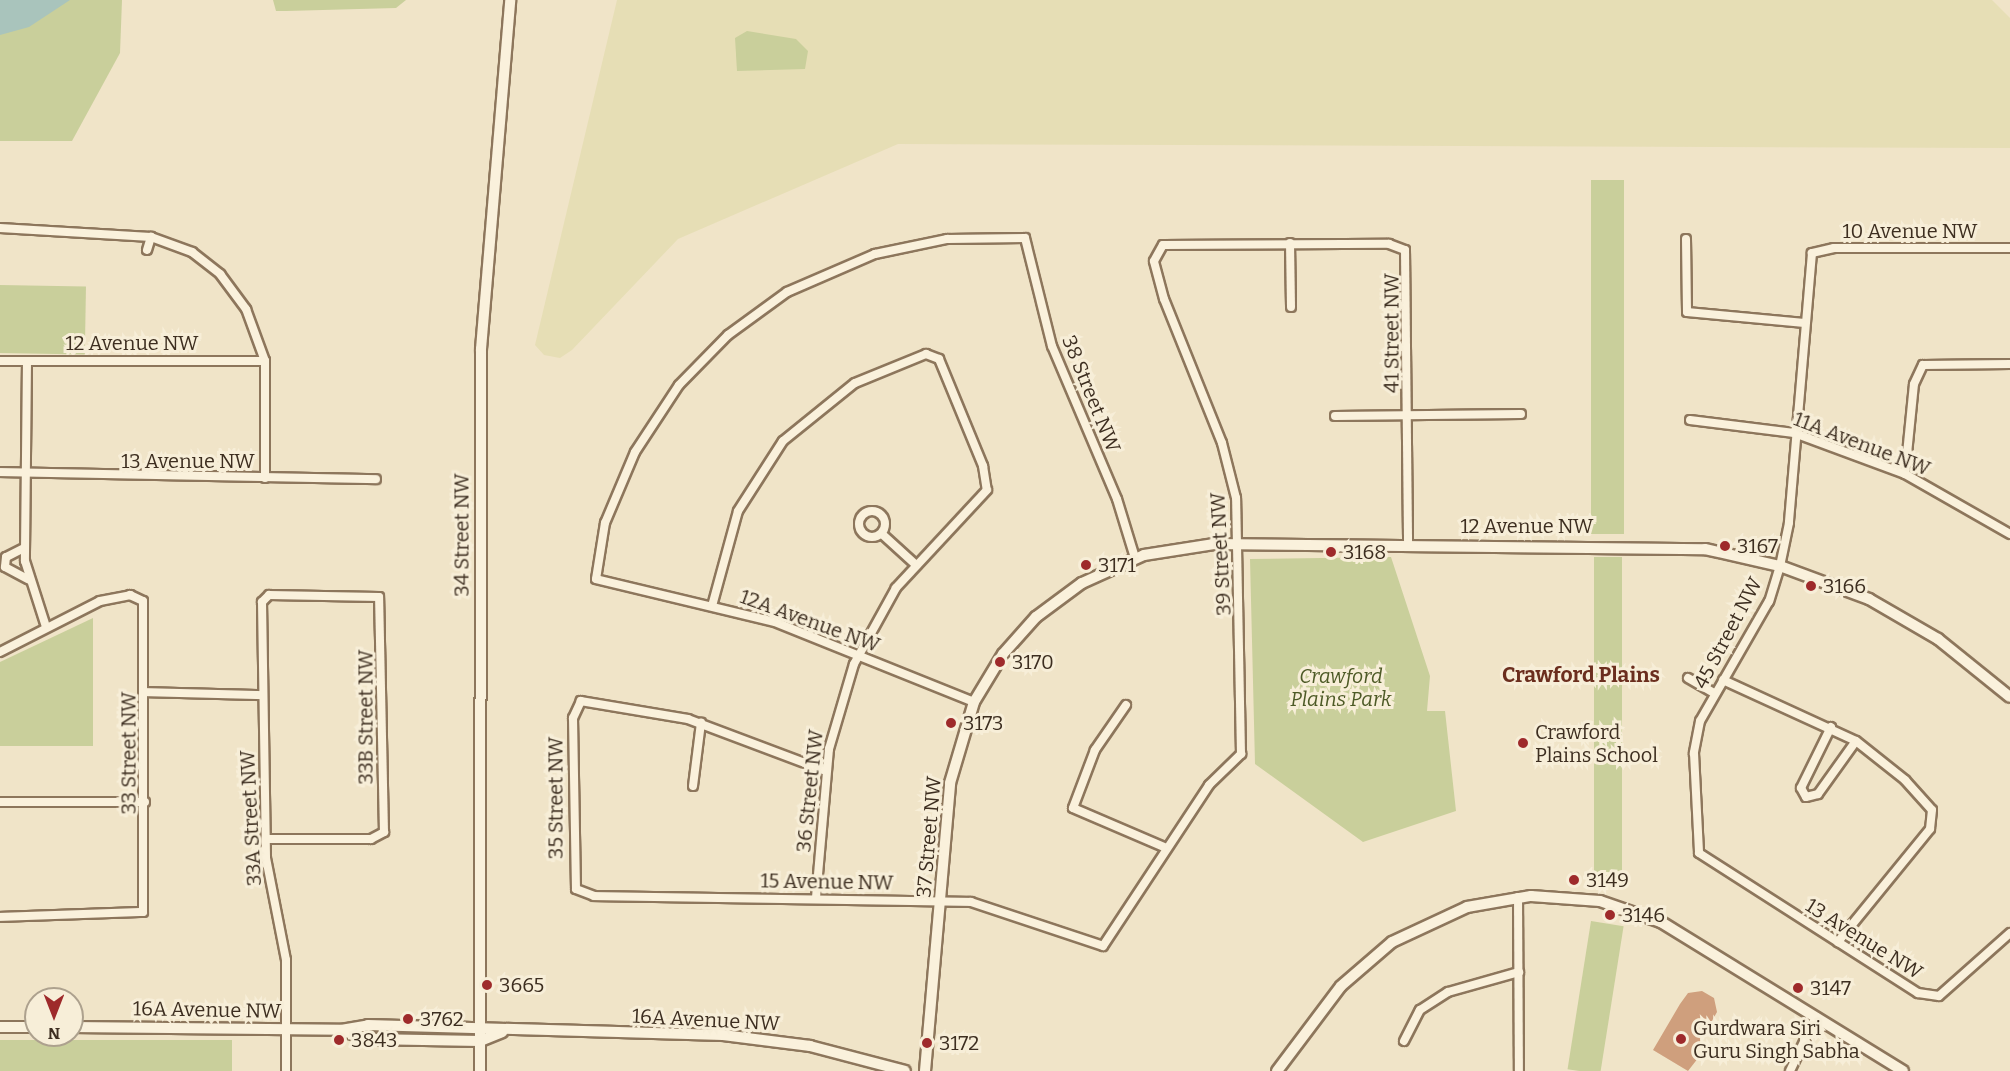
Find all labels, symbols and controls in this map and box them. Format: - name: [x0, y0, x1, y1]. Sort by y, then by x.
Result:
- street label: 10 Avenue NW: [1842, 219, 1978, 243]
- street label: 41 Street NW: [1380, 273, 1404, 393]
- street label: 12 Avenue NW: [65, 331, 199, 355]
- street label: 38 Street NW: [1057, 332, 1125, 456]
- street label: 11A Avenue NW: [1790, 407, 1934, 481]
- street label: 13 Avenue NW: [121, 449, 255, 473]
- street label: 34 Street NW: [450, 473, 474, 597]
- street label: 39 Street NW: [1206, 492, 1236, 616]
- street label: 12 Avenue NW: [1460, 514, 1594, 538]
- place label: 3167: [1737, 534, 1778, 558]
- marker: 3167: [1718, 539, 1732, 553]
- place label: 3168: [1343, 540, 1386, 564]
- marker: 3168: [1324, 545, 1338, 559]
- place label: 3171: [1098, 553, 1136, 577]
- marker: 3171: [1079, 558, 1093, 572]
- street label: 45 Street NW: [1689, 573, 1767, 693]
- place label: 3166: [1823, 574, 1866, 598]
- marker: 3166: [1804, 579, 1818, 593]
- street label: 12A Avenue NW: [737, 585, 883, 657]
- street label: 33B Street NW: [354, 649, 378, 785]
- place label: 3170: [1012, 650, 1054, 674]
- marker: 3170: [993, 655, 1007, 669]
- district label: Crawford Plains: [1502, 662, 1660, 688]
- park label: Crawford Plains Park: [1290, 664, 1392, 711]
- street label: 33 Street NW: [117, 692, 141, 814]
- place label: 3173: [963, 711, 1003, 735]
- marker: 3173: [944, 716, 958, 730]
- place label: Crawford Plains School: [1535, 720, 1658, 767]
- street label: 36 Street NW: [792, 728, 828, 854]
- marker: Crawford Plains School: [1516, 736, 1530, 750]
- street label: 35 Street NW: [544, 737, 568, 859]
- street label: 33A Street NW: [235, 749, 267, 887]
- street label: 37 Street NW: [912, 775, 946, 899]
- place label: 3149: [1586, 868, 1629, 892]
- street label: 15 Avenue NW: [760, 869, 894, 895]
- marker: 3149: [1567, 873, 1581, 887]
- street label: 13 Avenue NW: [1801, 893, 1927, 985]
- place label: 3146: [1622, 903, 1665, 927]
- marker: 3146: [1603, 908, 1617, 922]
- place label: 3665: [499, 973, 544, 997]
- place label: 3147: [1810, 976, 1851, 1000]
- marker: 3665: [480, 978, 494, 992]
- marker: 3147: [1791, 981, 1805, 995]
- north arrow: [24, 987, 84, 1047]
- street label: 16A Avenue NW: [133, 997, 281, 1023]
- street label: 16A Avenue NW: [631, 1004, 781, 1036]
- place label: 3762: [420, 1007, 464, 1031]
- marker: 3762: [401, 1012, 415, 1026]
- place label: Gurdwara Siri Guru Singh Sabha: [1693, 1016, 1860, 1063]
- text: N: [48, 1024, 60, 1043]
- place label: 3843: [351, 1028, 397, 1052]
- place label: 3172: [939, 1031, 979, 1055]
- marker: Gurdwara Siri Guru Singh Sabha: [1674, 1032, 1688, 1046]
- marker: 3843: [332, 1033, 346, 1047]
- marker: 3172: [920, 1036, 934, 1050]

